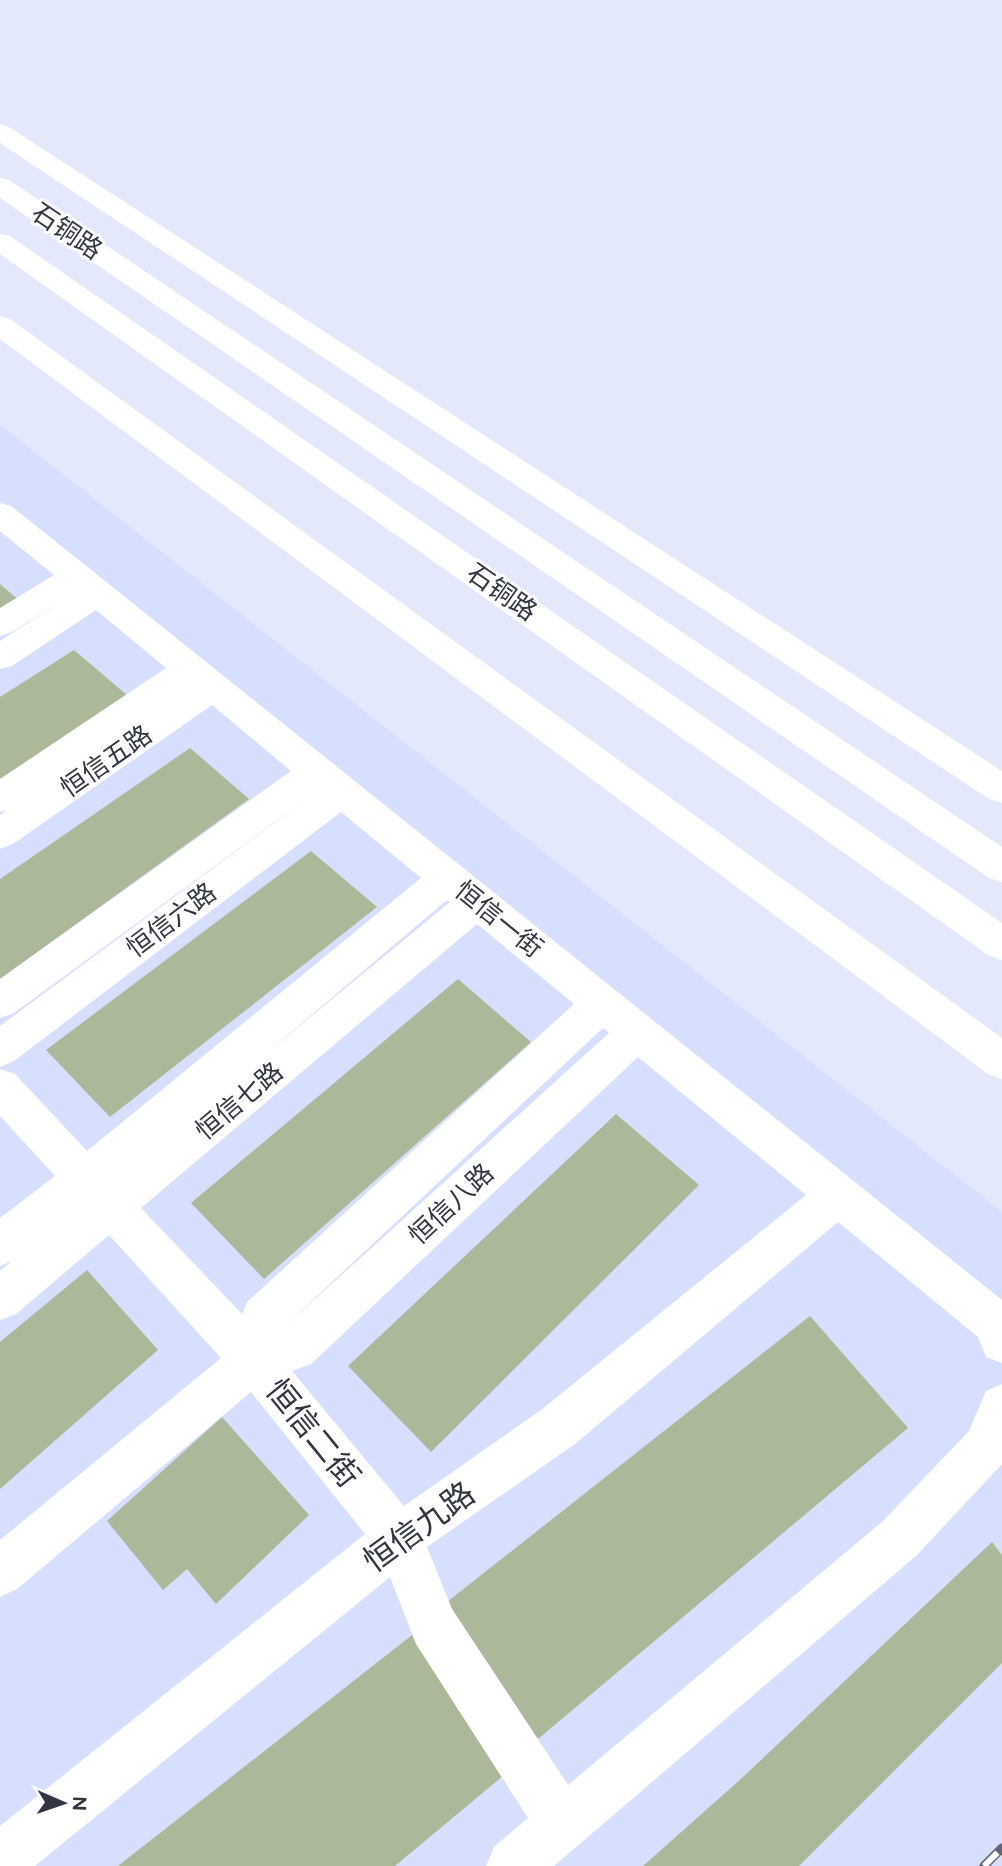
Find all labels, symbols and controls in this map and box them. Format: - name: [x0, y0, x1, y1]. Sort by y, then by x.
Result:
- street label: 石铜路: [26, 196, 108, 266]
- street label: 石铜路: [461, 557, 543, 627]
- street label: 恒信五路: [54, 718, 158, 804]
- street label: 恒信一街: [449, 874, 549, 964]
- street label: 恒信六路: [120, 876, 222, 964]
- street label: 恒信七路: [189, 1055, 289, 1147]
- street label: 恒信八路: [402, 1157, 500, 1251]
- street label: 恒信二街: [258, 1371, 368, 1495]
- street label: 恒信九路: [356, 1474, 482, 1580]
- north arrow: [28, 1768, 98, 1838]
- text: N: [68, 1796, 91, 1811]

